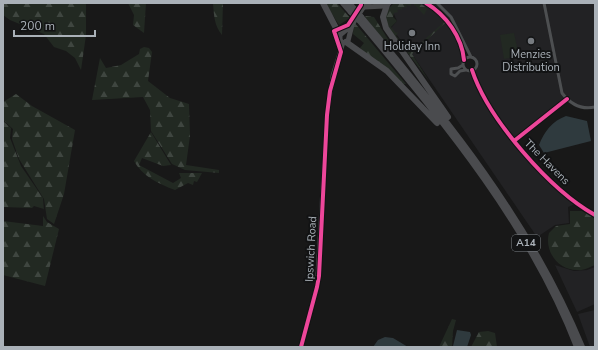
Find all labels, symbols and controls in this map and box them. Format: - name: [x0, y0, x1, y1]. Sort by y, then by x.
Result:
- scale bar: [14, 12, 95, 38]
- text: 200 m: [20, 18, 55, 34]
- marker: Holiday Inn: [407, 28, 417, 38]
- marker: Menzies Distribution: [526, 36, 536, 46]
- place label: Holiday Inn: [384, 39, 440, 54]
- place label: Menzies Distribution: [502, 47, 560, 75]
- street label: The Havens: [521, 136, 573, 188]
- street label: Ipswich Road: [302, 216, 320, 282]
- road number: A14: [512, 235, 540, 251]

